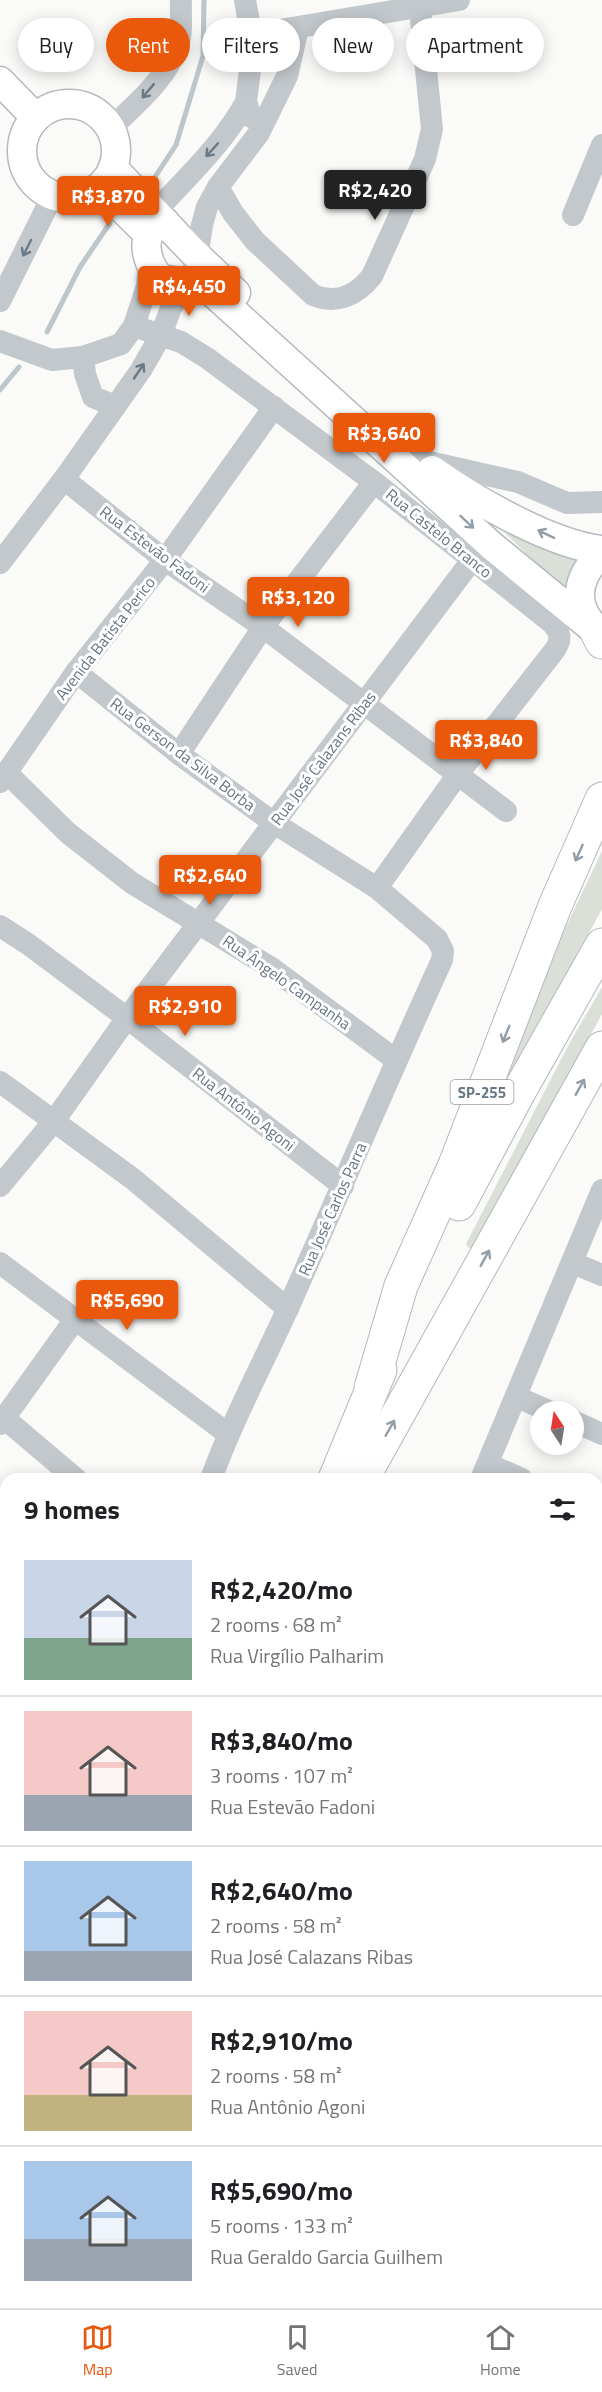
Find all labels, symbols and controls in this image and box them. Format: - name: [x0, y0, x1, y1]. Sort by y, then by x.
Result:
- chip: Buy: [18, 18, 94, 72]
- chip: Rent: [106, 18, 190, 72]
- chip: Filters: [202, 18, 300, 72]
- chip: New: [312, 18, 394, 72]
- chip: Apartment: [406, 18, 544, 72]
- one-way arrow: [141, 83, 155, 98]
- one-way arrow: [205, 142, 219, 157]
- pin: R$2,420: [320, 170, 430, 221]
- text: R$2,420: [338, 174, 412, 205]
- pin: R$3,870: [53, 176, 163, 227]
- text: R$3,870: [71, 180, 145, 211]
- one-way arrow: [21, 238, 32, 256]
- pin: R$4,450: [134, 266, 244, 317]
- text: R$4,450: [152, 270, 226, 301]
- one-way arrow: [133, 364, 145, 380]
- pin: R$3,640: [329, 413, 439, 464]
- text: R$3,640: [347, 417, 421, 448]
- street label: Rua Castelo Branco: [381, 483, 497, 583]
- street label: Rua Estevão Fadoni: [95, 500, 215, 598]
- one-way arrow: [459, 515, 474, 529]
- one-way arrow: [538, 527, 556, 539]
- street label: Avenida Batista Perico: [49, 571, 161, 705]
- pin: R$3,120: [243, 577, 353, 628]
- text: R$3,120: [261, 581, 335, 612]
- street label: Rua José Calazans Ribas: [265, 686, 381, 830]
- street label: Rua Gerson da Silva Borba: [105, 691, 261, 817]
- pin: R$3,840: [431, 720, 541, 771]
- text: R$3,840: [449, 724, 523, 755]
- one-way arrow: [573, 843, 584, 862]
- pin: R$2,640: [155, 855, 265, 906]
- text: R$2,640: [173, 859, 247, 890]
- street label: Rua Ângelo Campanha: [218, 929, 356, 1035]
- pin: R$2,910: [130, 986, 240, 1037]
- text: R$2,910: [148, 990, 222, 1021]
- one-way arrow: [500, 1024, 511, 1043]
- street label: Rua Antônio Agoni: [188, 1061, 300, 1157]
- one-way arrow: [575, 1079, 586, 1097]
- road number: SP-255: [450, 1080, 514, 1104]
- street label: Rua José Carlos Parra: [292, 1138, 372, 1280]
- one-way arrow: [480, 1249, 491, 1267]
- pin: R$5,690: [72, 1280, 182, 1331]
- text: R$5,690: [90, 1284, 164, 1315]
- north arrow: [530, 1401, 584, 1455]
- map controls: [530, 1401, 584, 1455]
- one-way arrow: [385, 1420, 397, 1437]
- text: 9 homes: [24, 1490, 120, 1529]
- icon: filters: [546, 1493, 579, 1526]
- text: R$2,420/mo: [210, 1570, 353, 1609]
- icon: home: [72, 1584, 144, 1656]
- text: 2 rooms · 68 m²: [210, 1609, 342, 1640]
- text: Rua Virgílio Palharim: [210, 1640, 384, 1671]
- text: R$3,840/mo: [210, 1721, 353, 1760]
- icon: home: [72, 1735, 144, 1807]
- text: 3 rooms · 107 m²: [210, 1760, 353, 1791]
- text: Rua Estevão Fadoni: [210, 1791, 375, 1822]
- text: R$2,640/mo: [210, 1871, 353, 1910]
- icon: home: [72, 1885, 144, 1957]
- text: 2 rooms · 58 m²: [210, 1910, 342, 1941]
- text: Rua José Calazans Ribas: [210, 1941, 413, 1972]
- text: R$2,910/mo: [210, 2021, 353, 2060]
- icon: home: [72, 2035, 144, 2107]
- text: 2 rooms · 58 m²: [210, 2060, 342, 2091]
- text: Rua Antônio Agoni: [210, 2091, 365, 2122]
- text: R$5,690/mo: [210, 2171, 353, 2210]
- icon: home: [72, 2185, 144, 2257]
- text: 5 rooms · 133 m²: [210, 2210, 353, 2241]
- text: Rua Geraldo Garcia Guilhem: [210, 2241, 443, 2272]
- tab: Map: [81, 2321, 114, 2381]
- tab: Saved: [277, 2321, 318, 2381]
- tab: Home: [480, 2321, 521, 2381]

